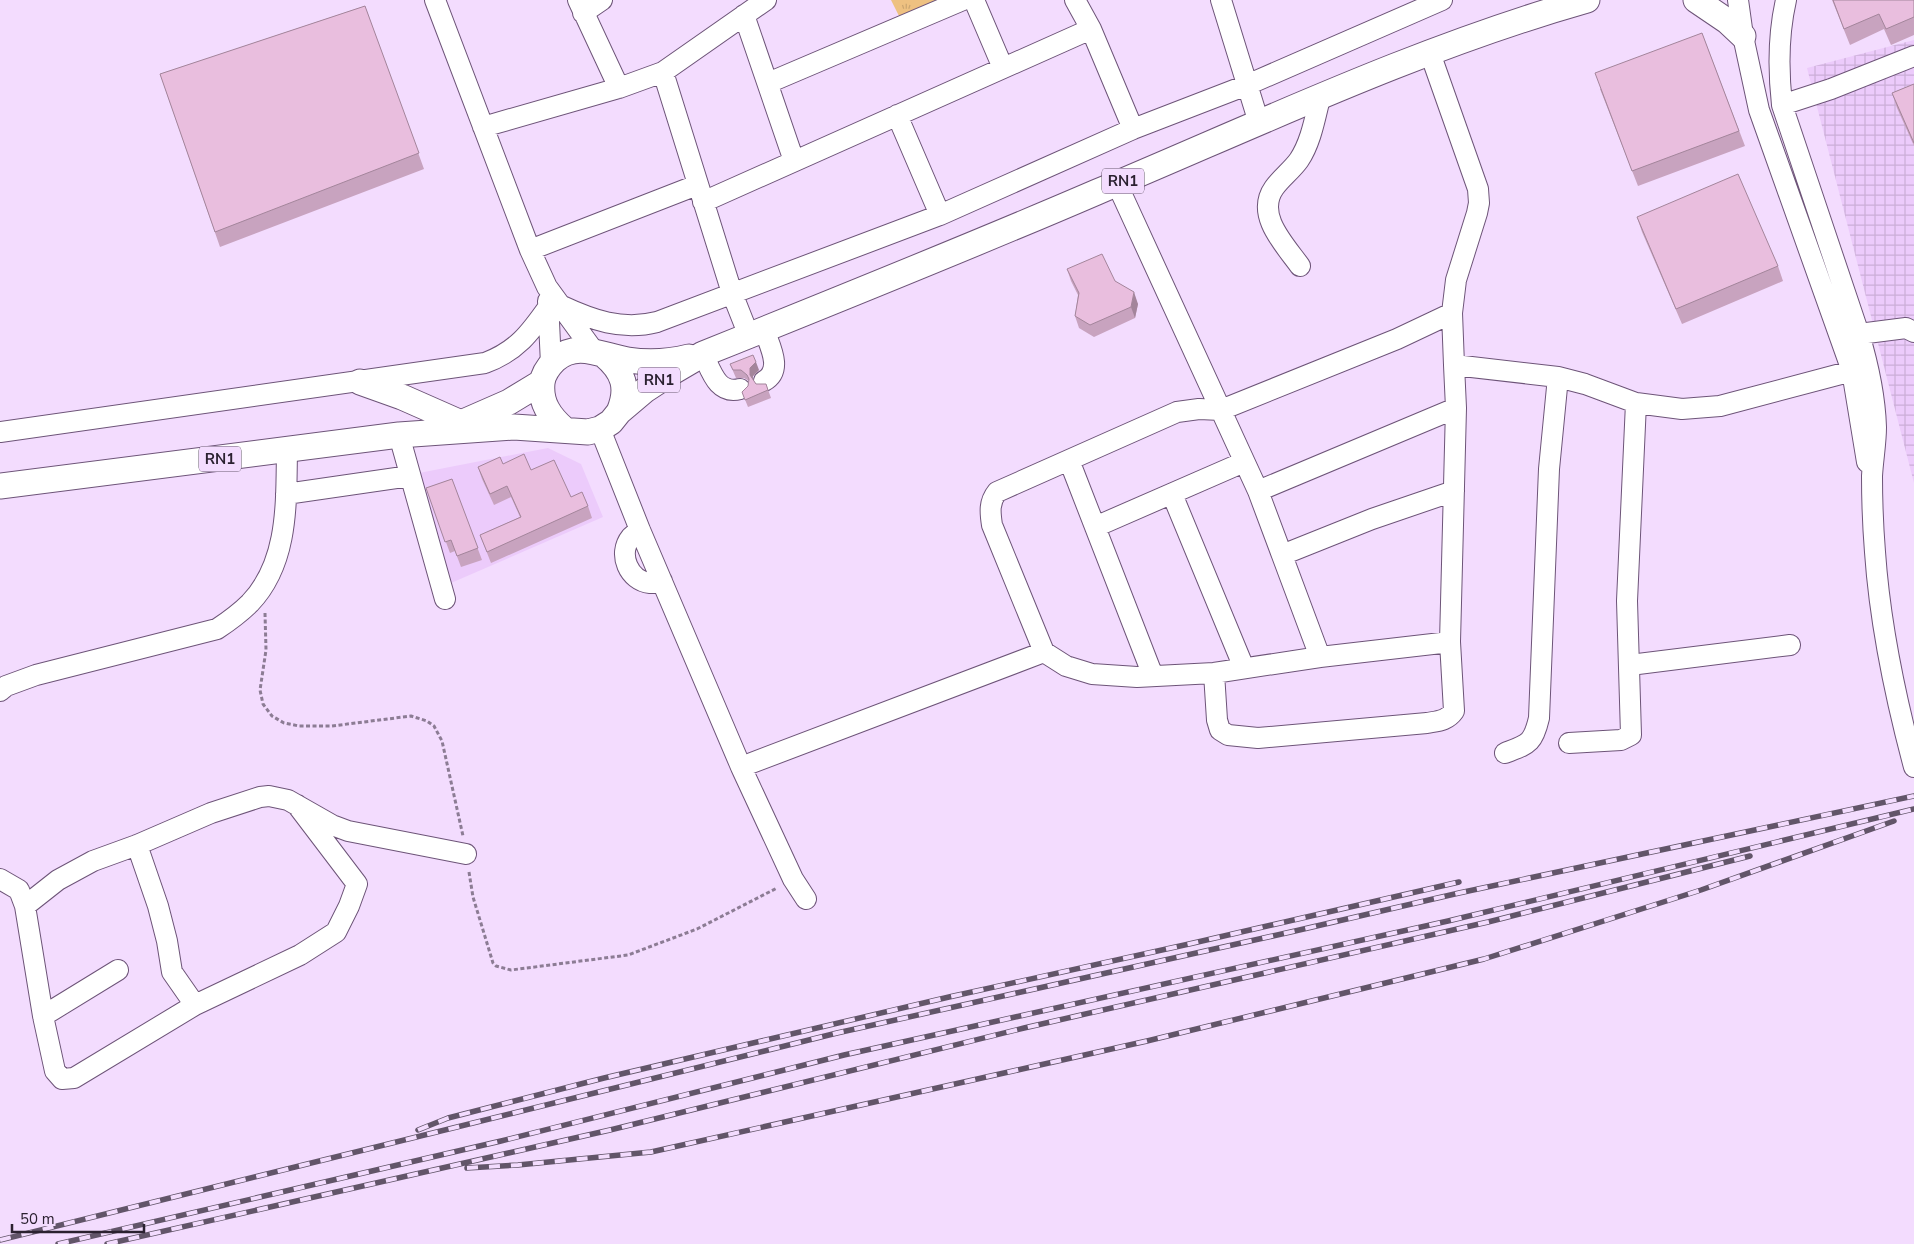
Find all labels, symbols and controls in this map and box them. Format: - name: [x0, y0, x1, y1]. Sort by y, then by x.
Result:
- road number: RN1: [1102, 168, 1144, 194]
- road number: RN1: [638, 368, 680, 392]
- road number: RN1: [199, 446, 241, 472]
- scale bar: [12, 1202, 145, 1234]
- text: 50 m: [20, 1209, 55, 1229]

